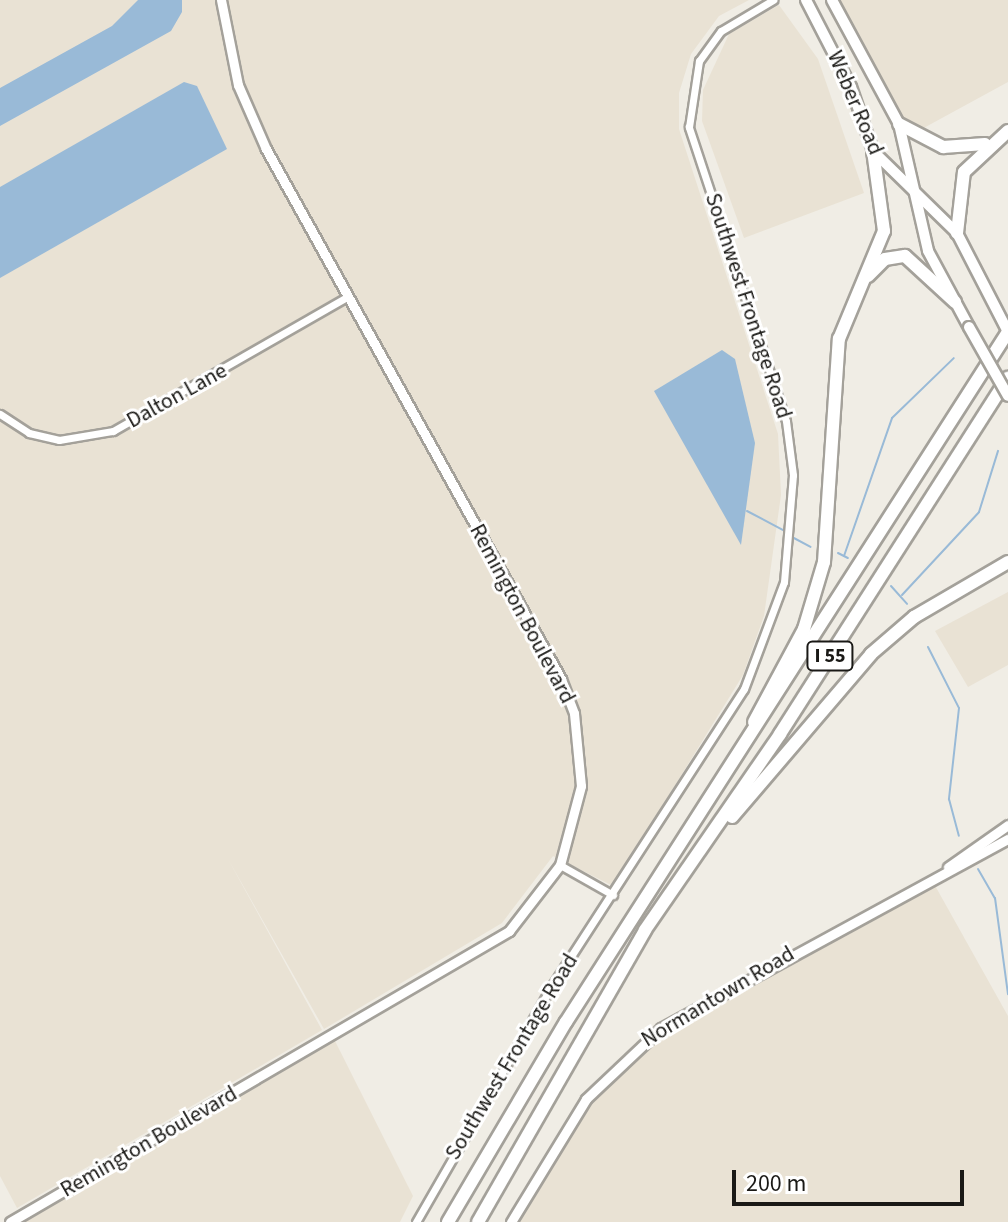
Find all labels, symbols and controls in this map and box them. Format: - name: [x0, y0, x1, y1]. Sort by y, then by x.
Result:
- street label: Weber Road: [821, 47, 889, 159]
- street label: Southwest Frontage Road: [699, 190, 797, 422]
- street label: Dalton Lane: [122, 358, 232, 434]
- street label: Remington Boulevard: [464, 520, 580, 708]
- road number: I 55: [806, 640, 854, 672]
- street label: Normantown Road: [637, 941, 799, 1053]
- street label: Southwest Frontage Road: [440, 949, 584, 1165]
- street label: Remington Boulevard: [56, 1081, 242, 1203]
- scale bar: [736, 1154, 968, 1204]
- text: 200 m: [746, 1166, 806, 1201]

